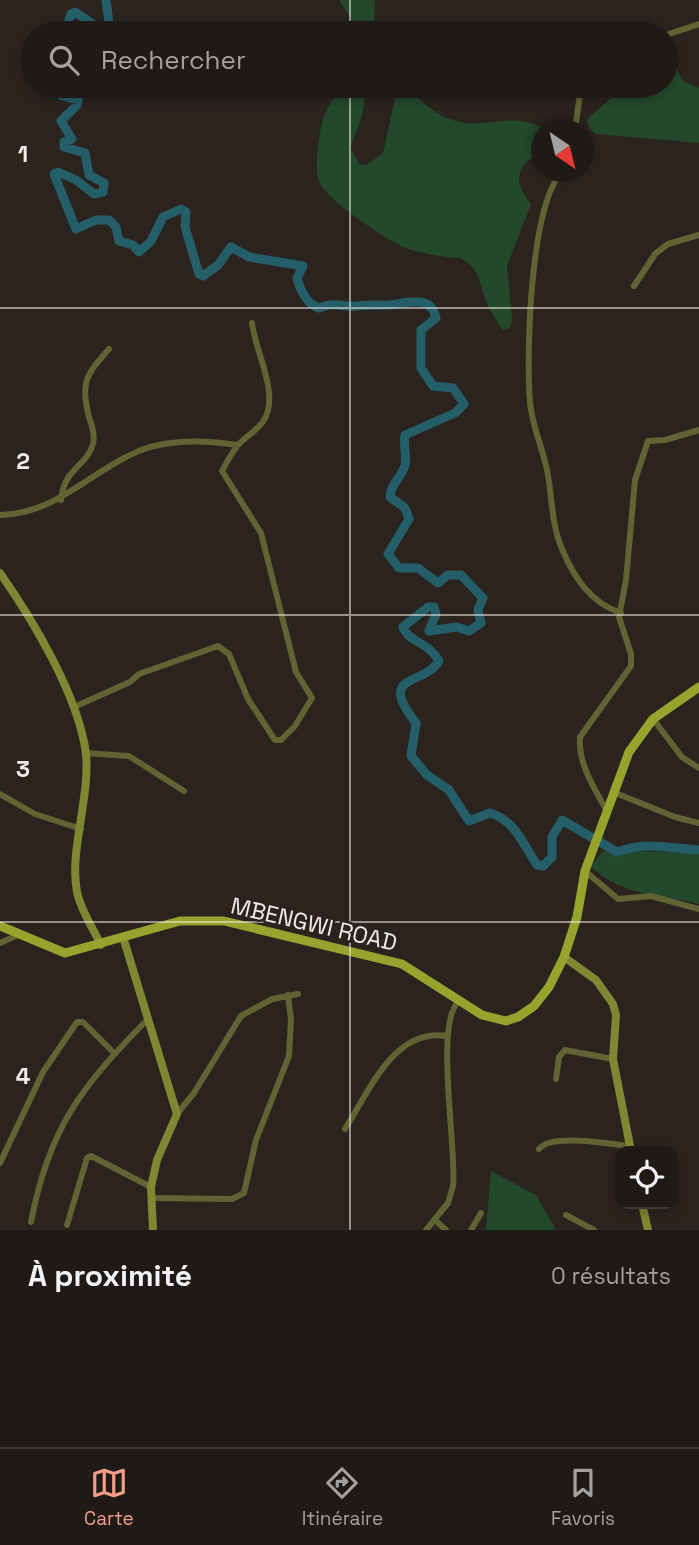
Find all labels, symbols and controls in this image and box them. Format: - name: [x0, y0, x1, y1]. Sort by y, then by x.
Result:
- search box: [21, 21, 678, 98]
- icon: search: [45, 41, 83, 79]
- text: Rechercher: [101, 43, 246, 77]
- north arrow: [531, 119, 594, 182]
- text: 1: [18, 139, 28, 169]
- text: 2: [16, 446, 30, 476]
- text: 3: [16, 754, 30, 784]
- street label: MBENGWI ROAD: [228, 890, 400, 958]
- text: 4: [16, 1061, 31, 1091]
- map controls: [615, 1146, 678, 1209]
- button: locate: [615, 1146, 678, 1209]
- text: À proximité: [28, 1256, 192, 1295]
- text: 0 résultats: [551, 1261, 671, 1291]
- tab: Carte: [84, 1464, 134, 1531]
- tab: Itinéraire: [302, 1464, 383, 1531]
- tab: Favoris: [551, 1464, 615, 1531]

